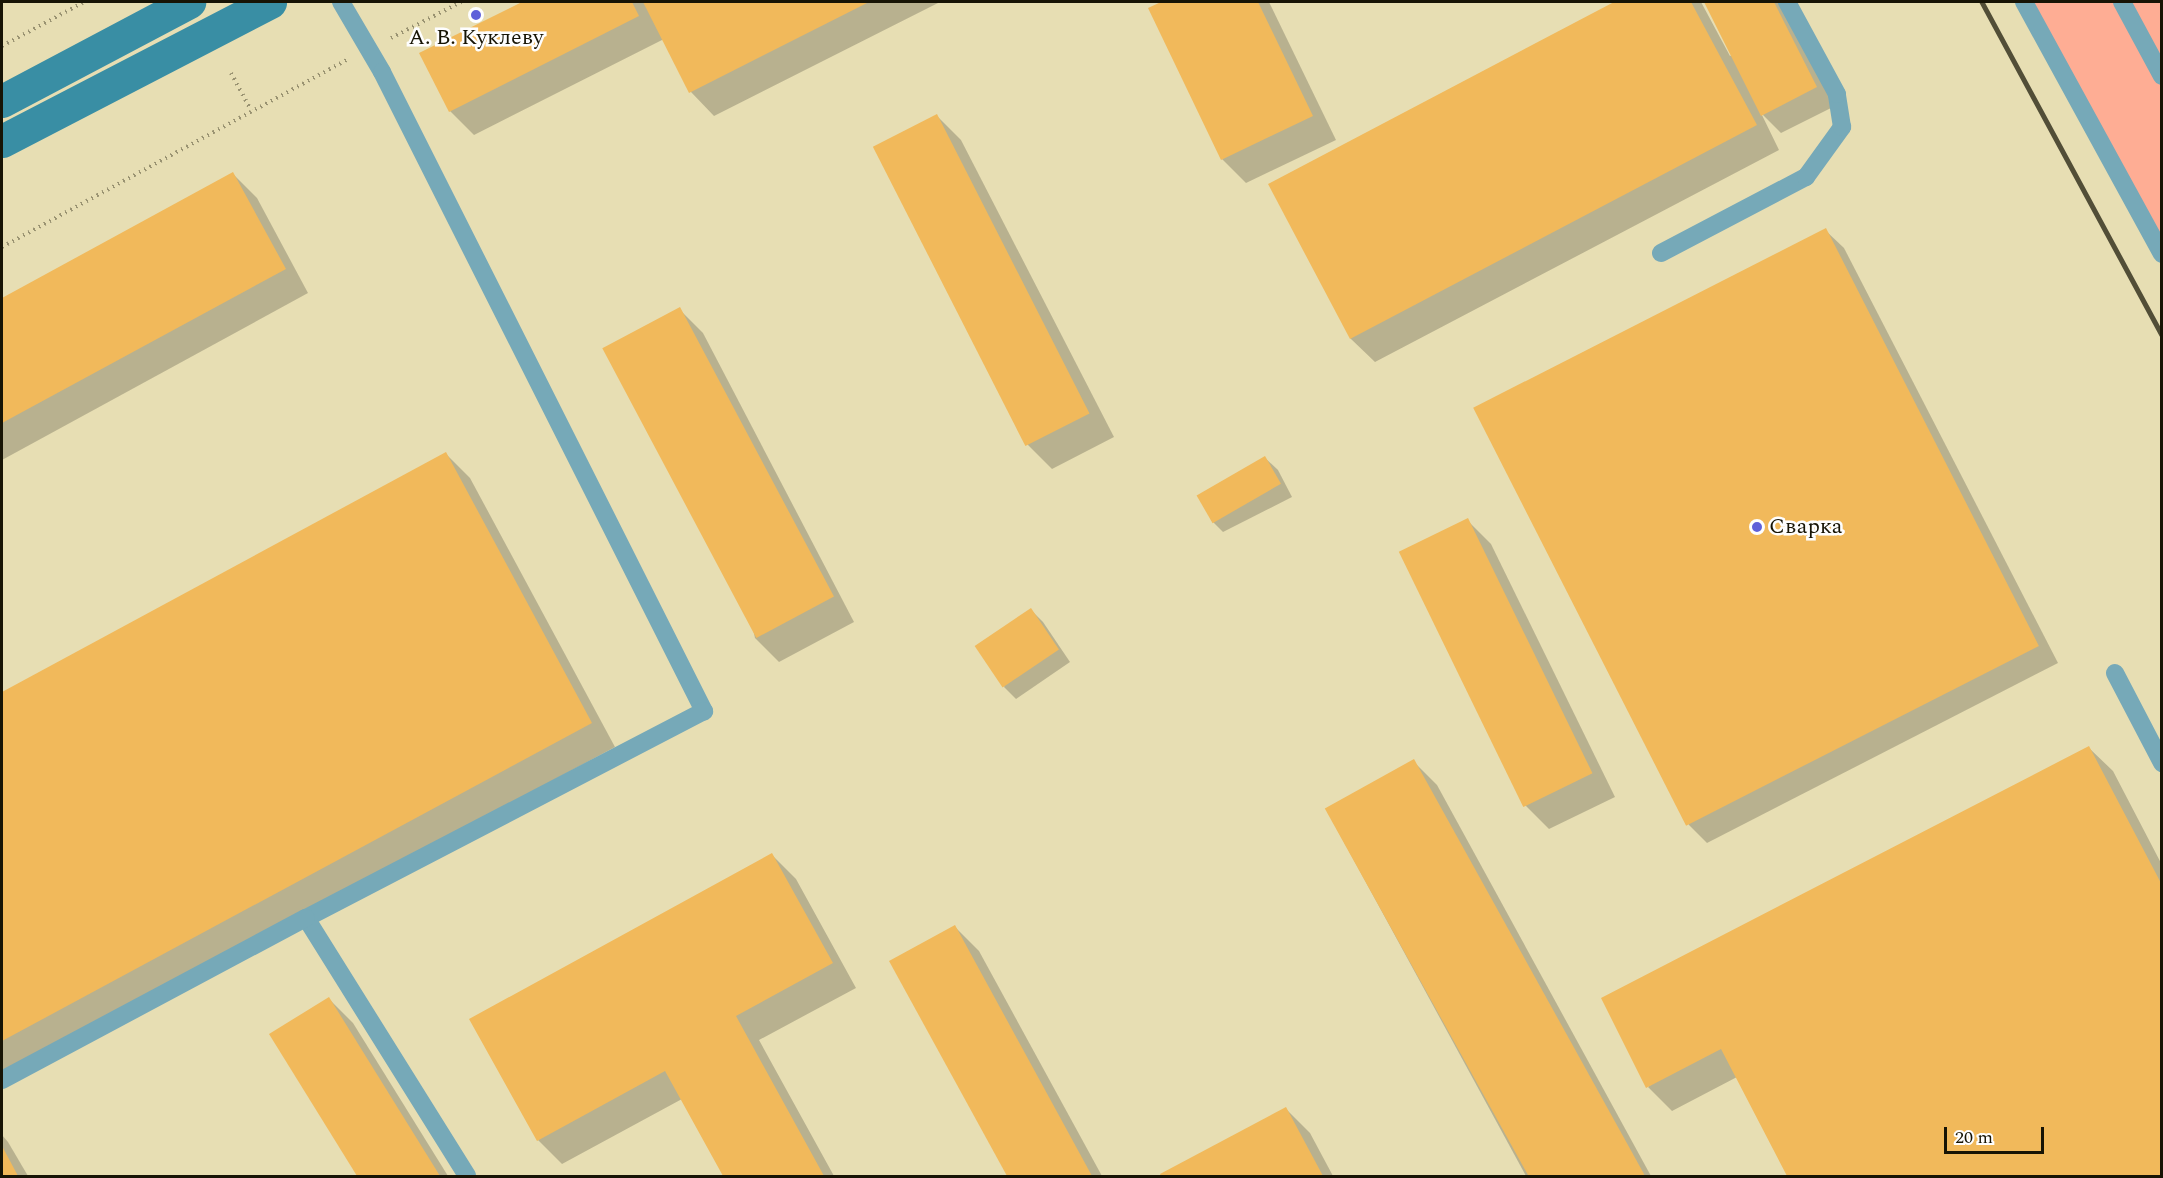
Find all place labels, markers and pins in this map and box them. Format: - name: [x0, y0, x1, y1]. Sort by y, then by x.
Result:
- marker: А. В. Куклеву: [469, 8, 483, 22]
- place label: А. В. Куклеву: [409, 25, 543, 51]
- place label: Сварка: [1769, 514, 1843, 540]
- marker: Сварка: [1750, 520, 1764, 534]

